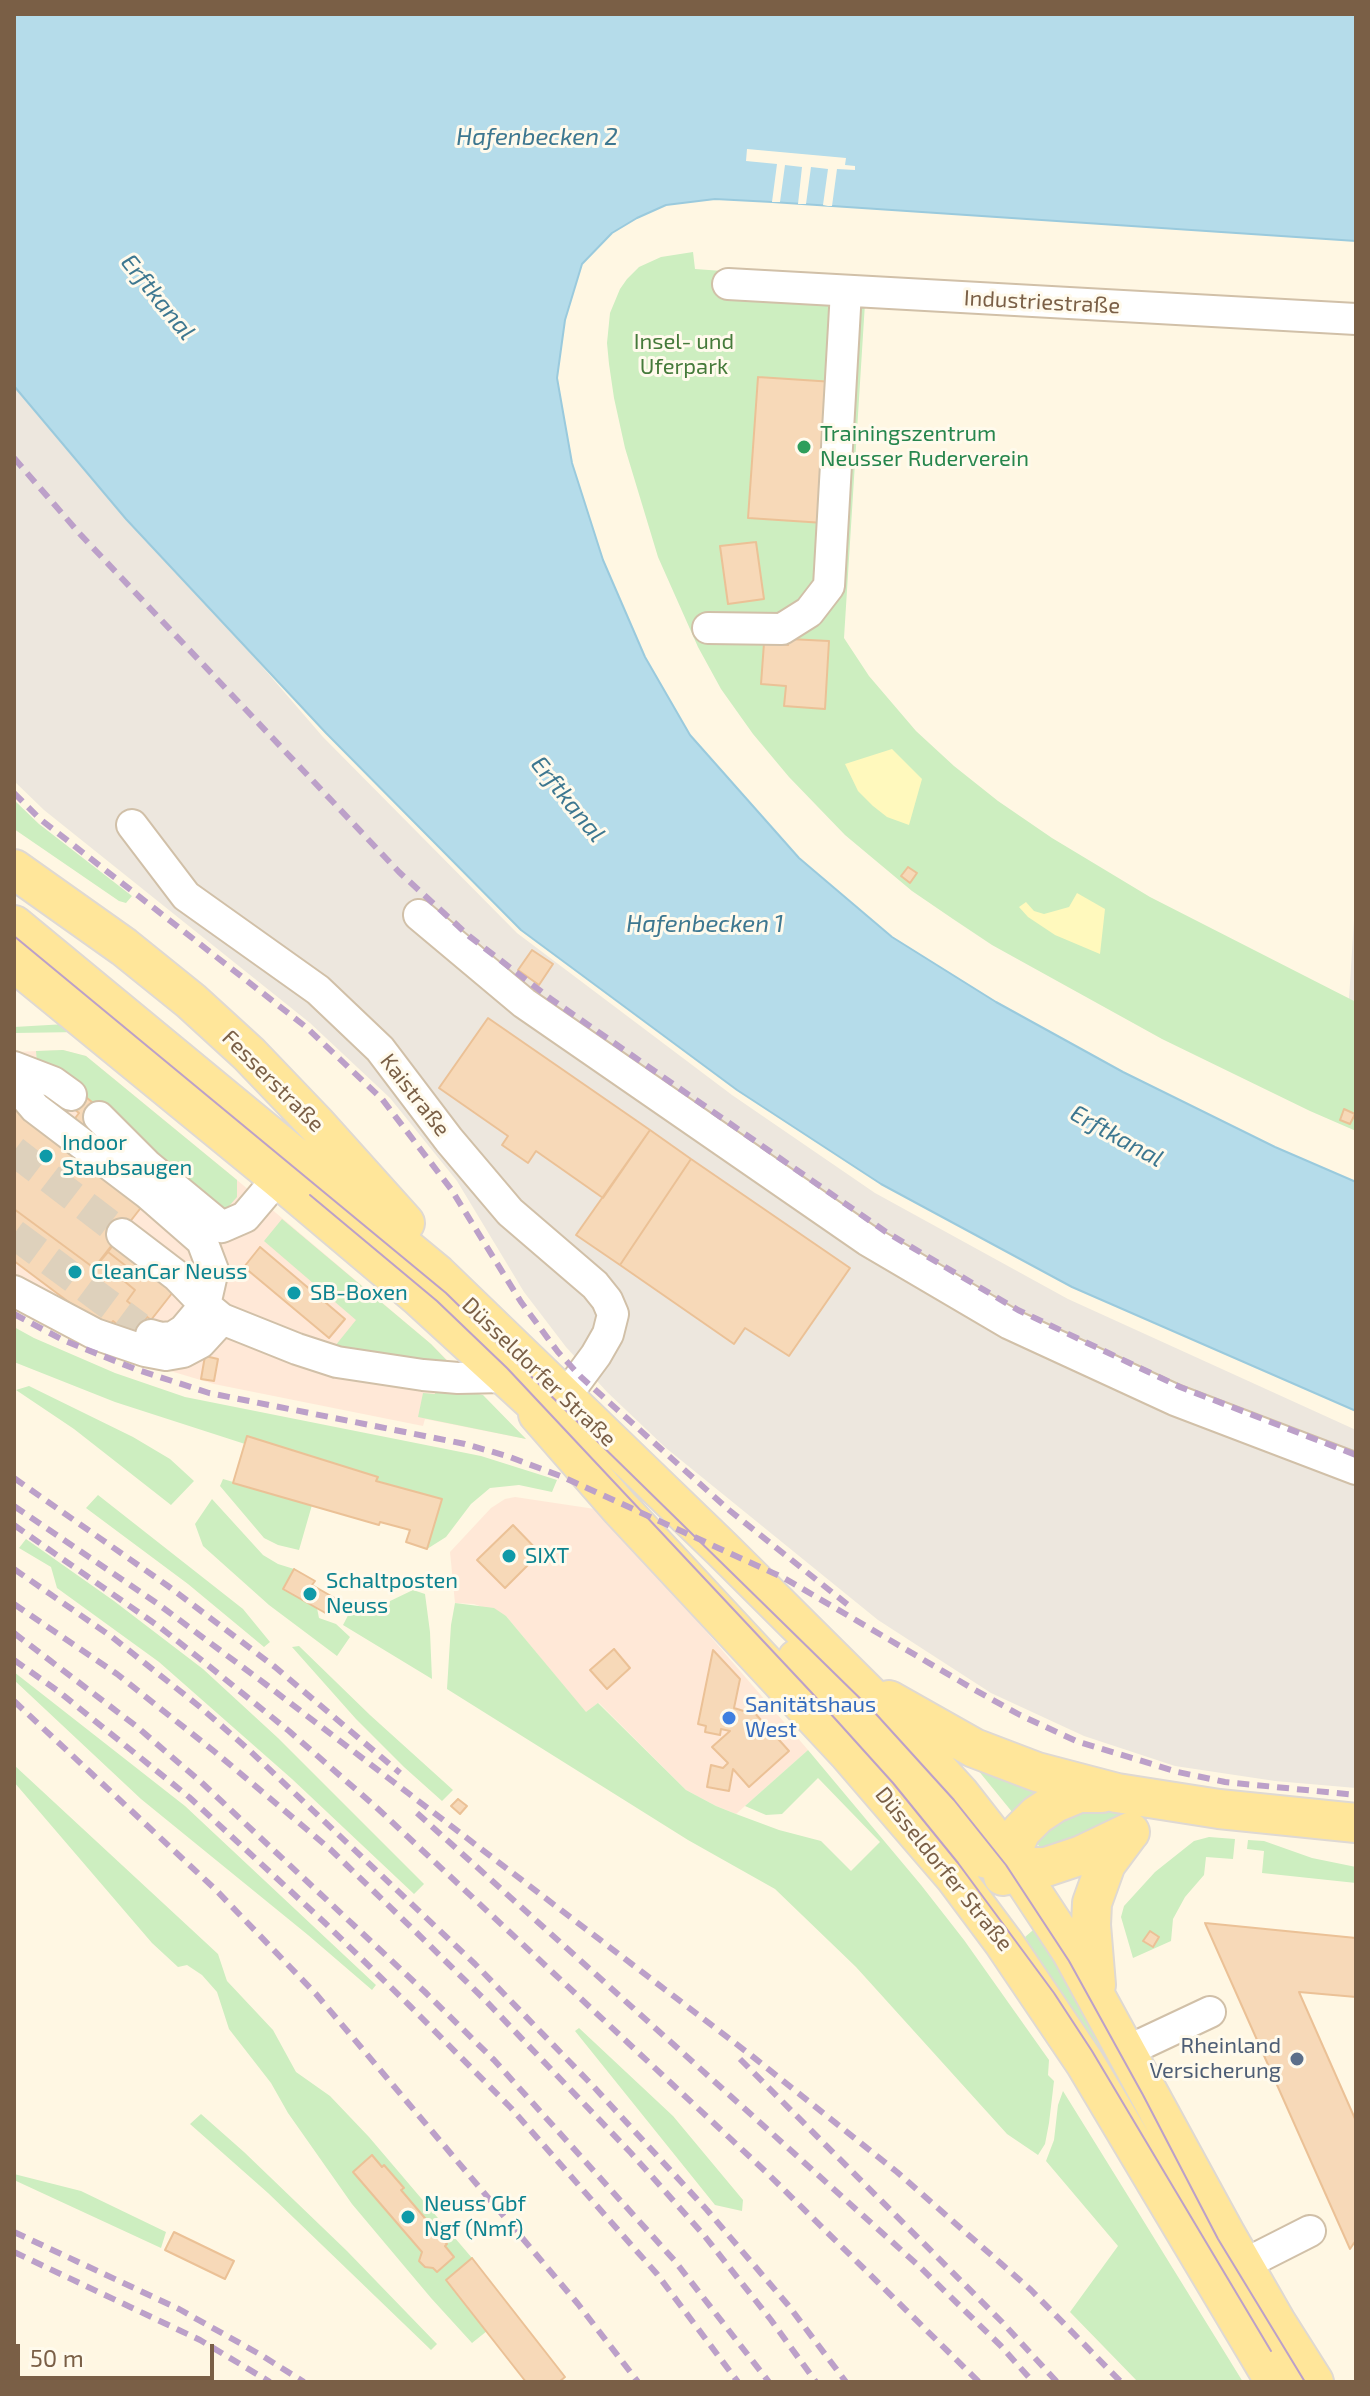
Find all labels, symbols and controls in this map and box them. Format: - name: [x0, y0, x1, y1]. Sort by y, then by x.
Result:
- water label: Hafenbecken 2: [456, 123, 618, 151]
- water label: Erftkanal: [115, 248, 201, 346]
- street label: Industriestraße: [963, 285, 1121, 319]
- park label: Insel- und Uferpark: [634, 329, 734, 380]
- place label: Trainingszentrum Neusser Ruderverein: [820, 421, 1029, 472]
- marker: Trainingszentrum Neusser Ruderverein: [795, 438, 813, 456]
- water label: Erftkanal: [525, 750, 611, 848]
- water label: Hafenbecken 1: [626, 910, 784, 938]
- street label: Fesserstraße: [216, 1024, 330, 1138]
- street label: Kaistraße: [375, 1048, 455, 1142]
- water label: Erftkanal: [1065, 1099, 1169, 1173]
- place label: Indoor Staubsaugen: [62, 1130, 192, 1182]
- marker: Indoor Staubsaugen: [37, 1147, 55, 1165]
- place label: CleanCar Neuss: [91, 1259, 247, 1285]
- marker: CleanCar Neuss: [66, 1263, 84, 1281]
- place label: SB-Boxen: [310, 1280, 408, 1306]
- marker: SB-Boxen: [285, 1284, 303, 1302]
- street label: Düsseldorfer Straße: [457, 1292, 621, 1452]
- place label: SIXT: [525, 1543, 569, 1569]
- marker: SIXT: [500, 1547, 518, 1565]
- place label: Schaltposten Neuss: [326, 1568, 458, 1620]
- marker: Schaltposten Neuss: [301, 1585, 319, 1603]
- place label: Sanitätshaus West: [745, 1692, 876, 1744]
- marker: Sanitätshaus West: [720, 1709, 738, 1727]
- street label: Düsseldorfer Straße: [870, 1782, 1018, 1956]
- place label: Rheinland Versicherung: [1149, 2033, 1281, 2084]
- marker: Rheinland Versicherung: [1288, 2050, 1306, 2068]
- place label: Neuss Gbf Ngf (Nmf): [424, 2191, 526, 2242]
- marker: Neuss Gbf Ngf (Nmf): [399, 2208, 417, 2226]
- scale bar: [20, 2328, 218, 2378]
- text: 50 m: [30, 2343, 84, 2372]

